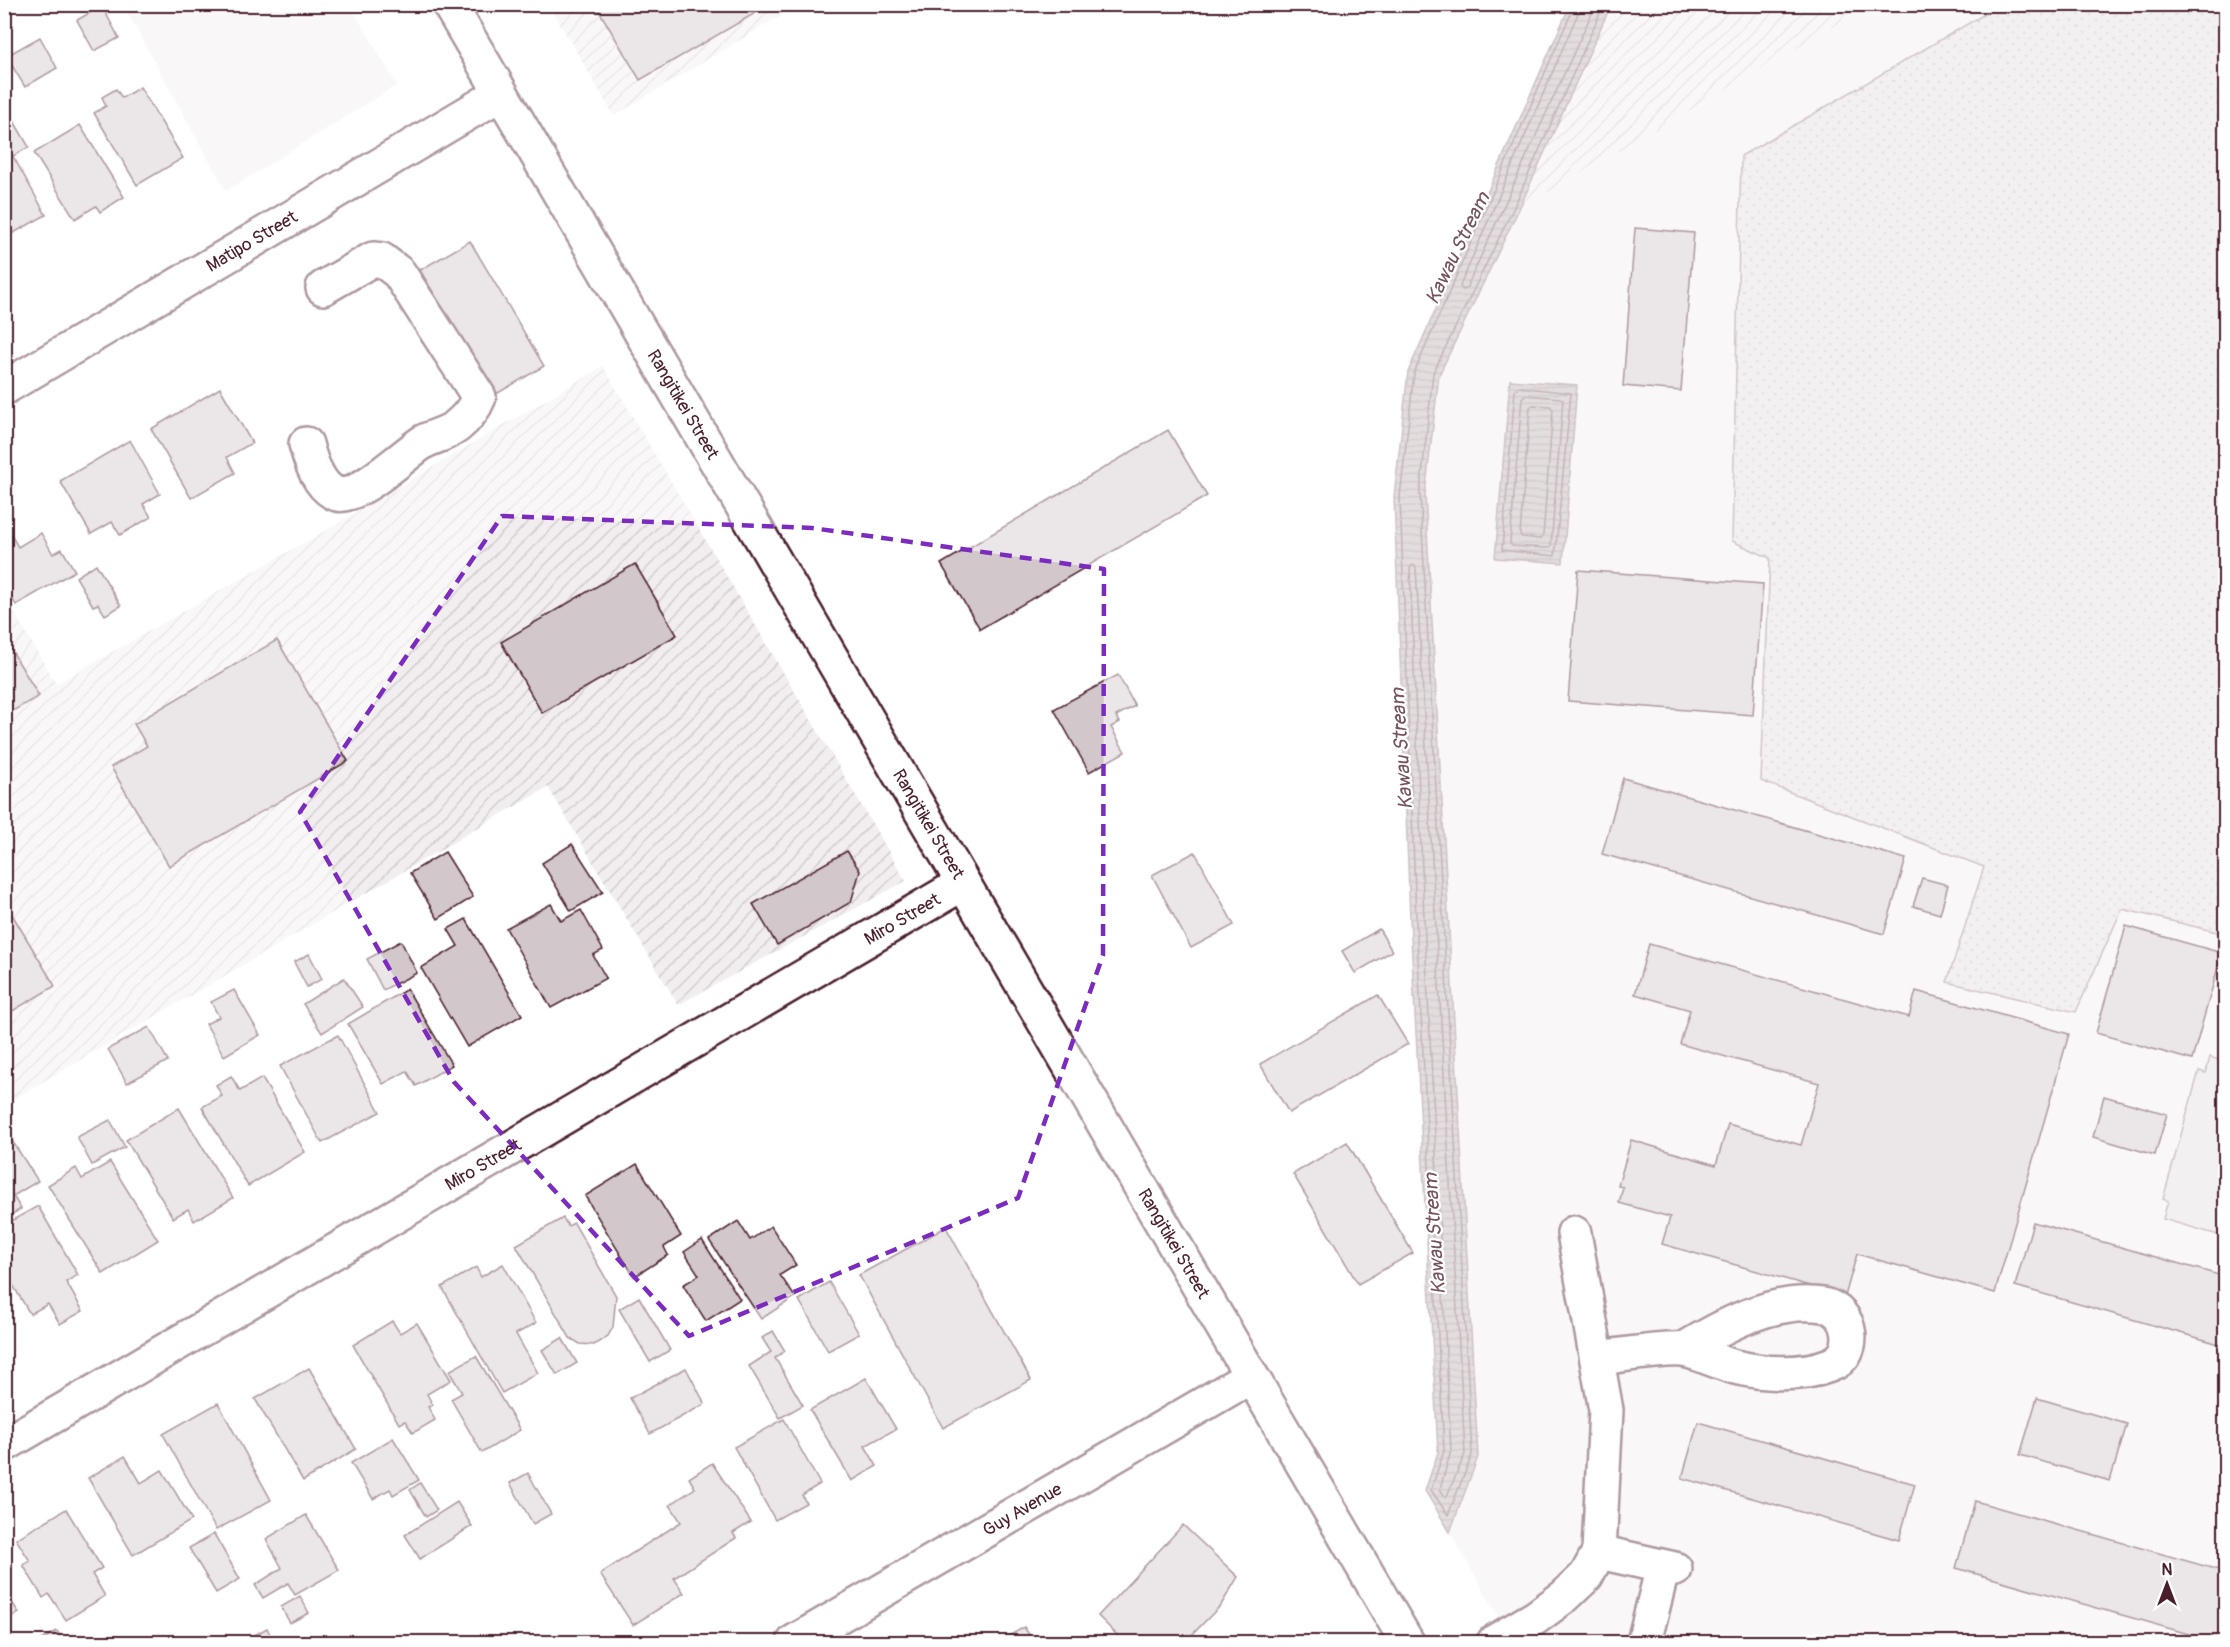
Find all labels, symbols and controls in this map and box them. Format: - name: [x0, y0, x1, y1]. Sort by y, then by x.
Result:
- water label: Kawau Stream: [1420, 187, 1496, 308]
- street label: Matipo Street: [202, 205, 302, 278]
- street label: Rangitikei Street: [642, 346, 724, 465]
- water label: Kawau Stream: [1385, 686, 1418, 810]
- street label: Rangitikei Street: [887, 765, 970, 884]
- street label: Miro Street: [860, 888, 946, 951]
- street label: Miro Street: [441, 1133, 526, 1196]
- water label: Kawau Stream: [1418, 1171, 1451, 1295]
- street label: Rangitikei Street: [1132, 1185, 1215, 1304]
- street label: Guy Avenue: [979, 1478, 1066, 1542]
- north arrow: [2137, 1554, 2197, 1614]
- text: N: [2162, 1560, 2173, 1580]

